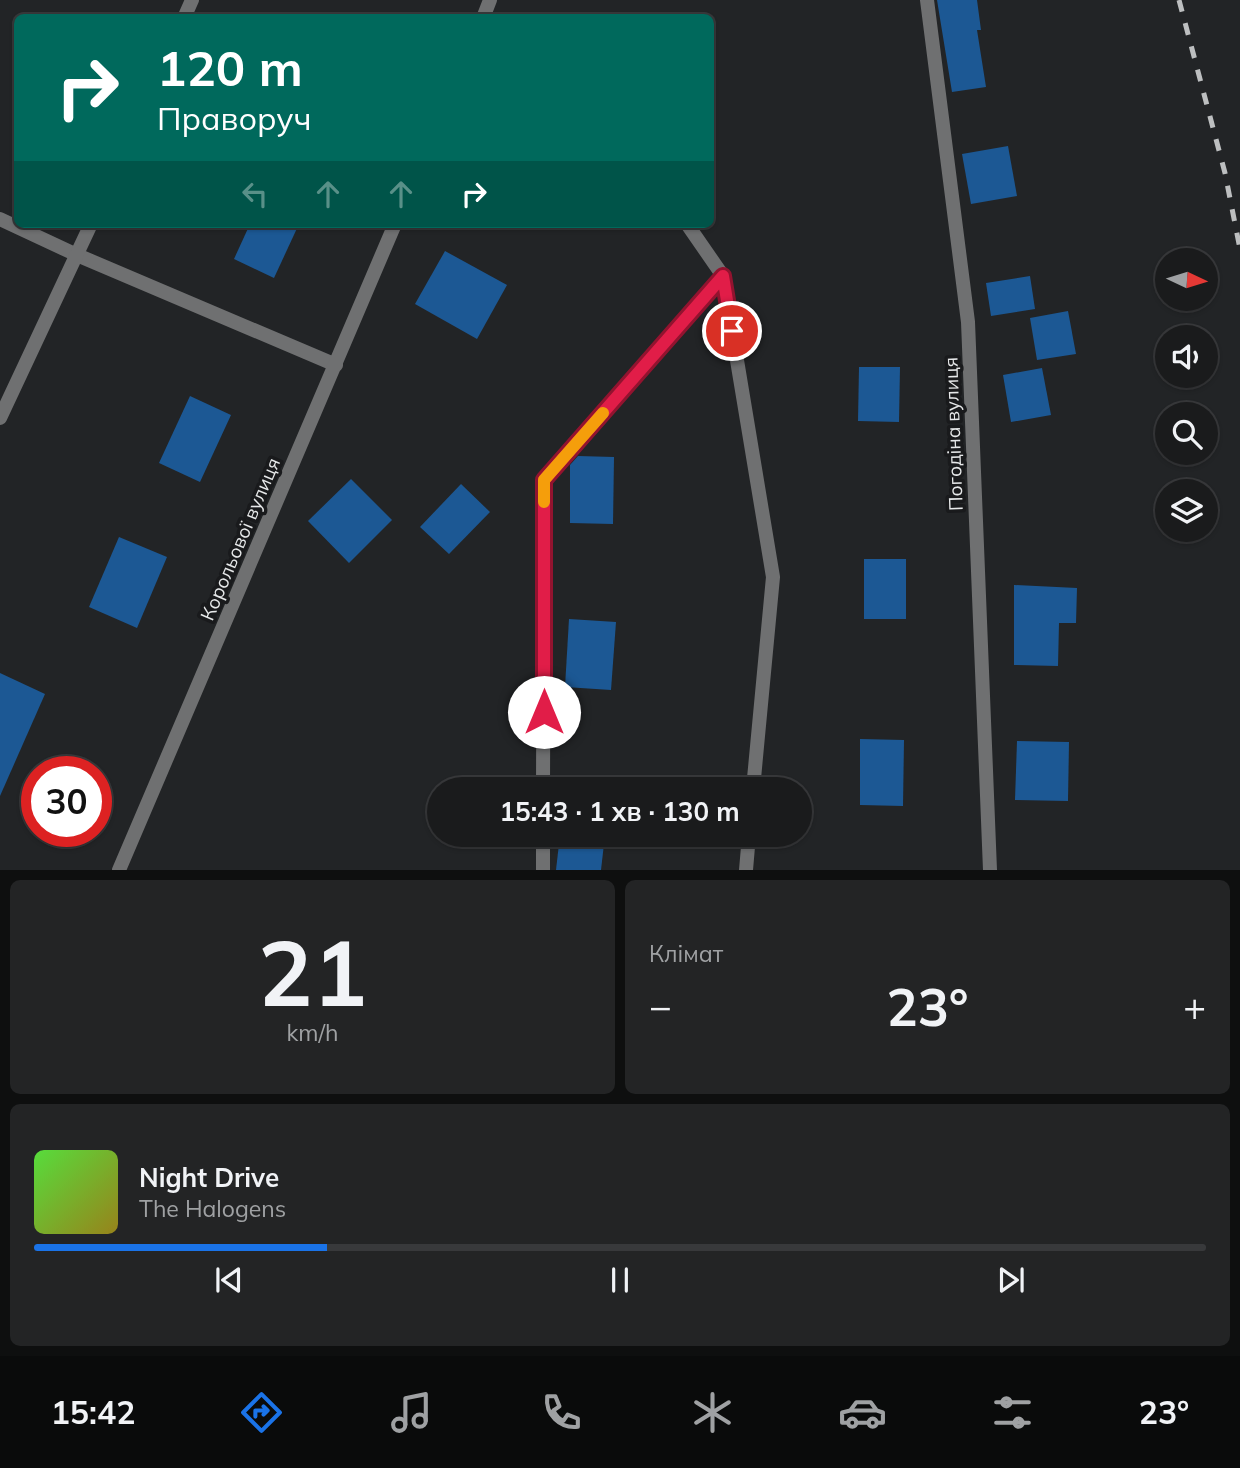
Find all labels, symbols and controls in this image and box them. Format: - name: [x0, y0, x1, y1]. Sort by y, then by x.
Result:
- text: 120 m: [157, 37, 303, 98]
- icon: right: [42, 42, 133, 133]
- text: Праворуч: [157, 98, 312, 138]
- icon: left: [236, 175, 274, 213]
- icon: ahead: [309, 175, 347, 213]
- icon: ahead: [382, 175, 420, 213]
- icon: right: [455, 175, 493, 213]
- north arrow: [1155, 248, 1218, 312]
- map controls: [1155, 248, 1218, 542]
- pin: [702, 301, 762, 361]
- icon: arrive: [713, 312, 751, 350]
- button: sound: [1155, 325, 1218, 388]
- street label: Погодіна вулиця: [938, 357, 968, 511]
- button: search: [1155, 402, 1218, 465]
- street label: Корольової вулиця: [195, 454, 285, 624]
- button: layers: [1155, 479, 1218, 542]
- position arrow: [507, 675, 581, 749]
- speed limit sign: 30: [21, 756, 112, 847]
- text: 15:43 · 1 хв · 130 m: [499, 795, 740, 828]
- text: 21: [258, 915, 367, 1029]
- text: Клімат: [649, 939, 723, 968]
- text: 23°: [886, 974, 969, 1039]
- text: −: [649, 982, 672, 1030]
- text: +: [1183, 982, 1206, 1030]
- text: km/h: [286, 1018, 339, 1047]
- text: Night Drive: [139, 1161, 279, 1194]
- text: The Halogens: [139, 1194, 286, 1223]
- icon: previous: [210, 1261, 248, 1299]
- icon: pause: [601, 1261, 639, 1299]
- icon: next: [992, 1261, 1030, 1299]
- icon: directions: [237, 1388, 286, 1437]
- icon: music: [387, 1388, 436, 1437]
- icon: phone: [537, 1388, 586, 1437]
- icon: climate: [688, 1388, 737, 1437]
- icon: car: [838, 1388, 887, 1437]
- icon: filters: [988, 1388, 1037, 1437]
- text: 15:42: [51, 1392, 135, 1432]
- text: 23°: [1139, 1392, 1189, 1432]

